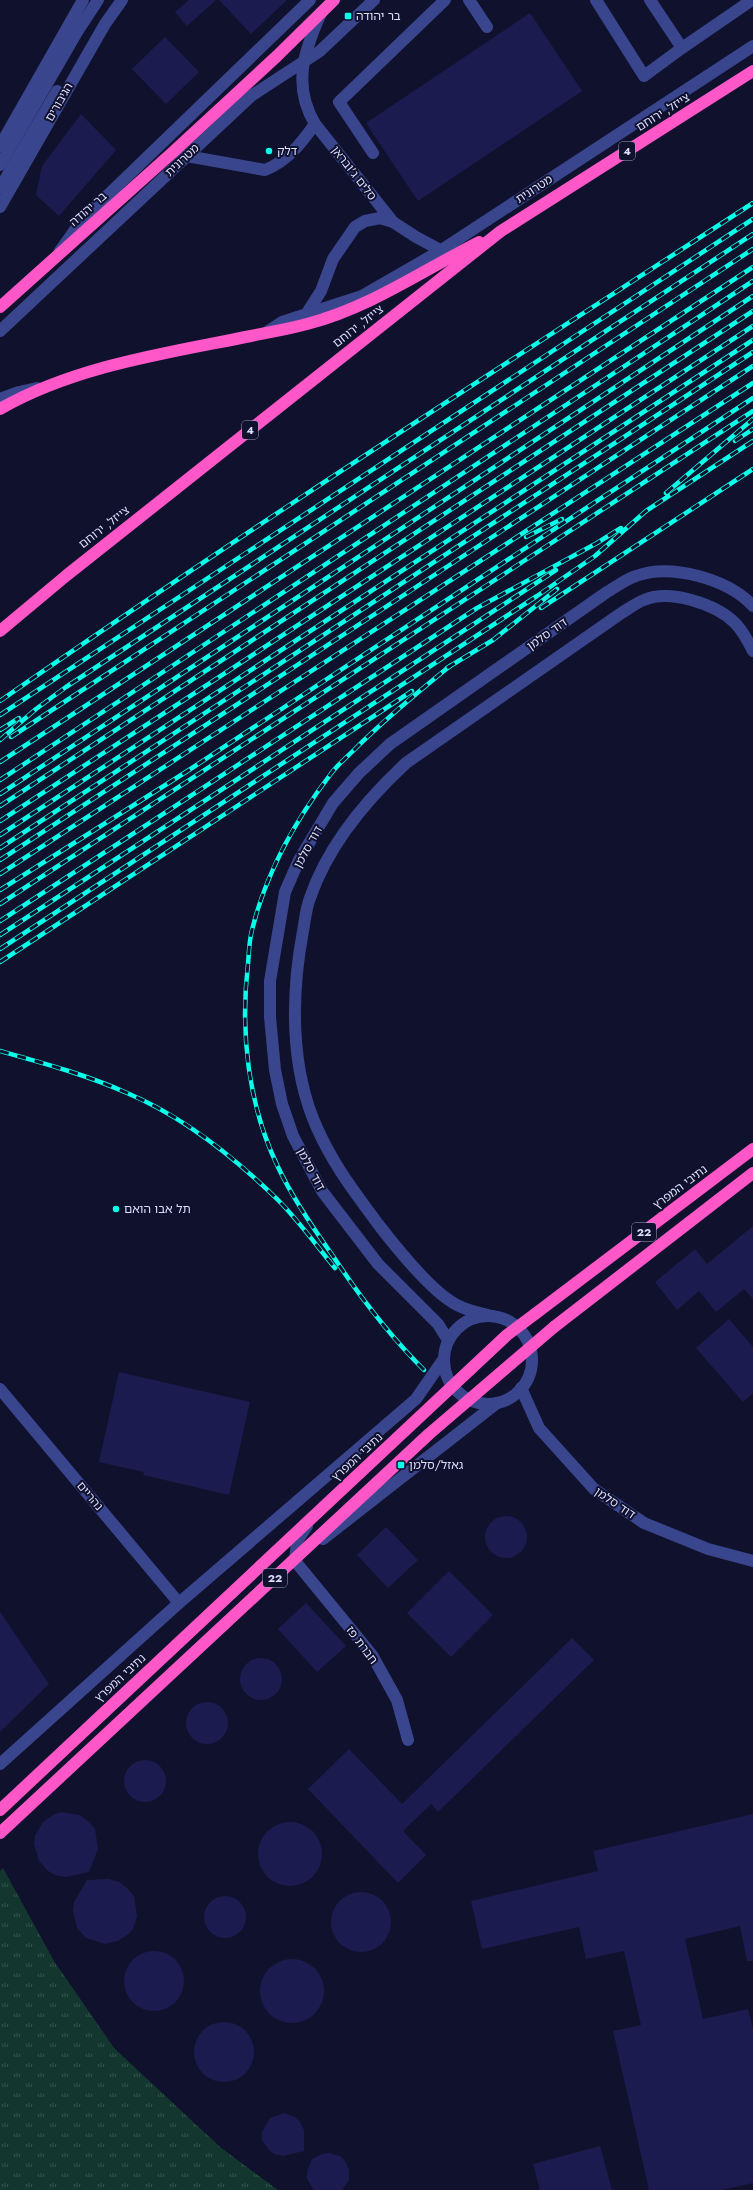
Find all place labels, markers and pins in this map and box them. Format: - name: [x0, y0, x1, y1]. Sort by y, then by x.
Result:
- place label: בר יהודה: [356, 7, 401, 25]
- marker: בר יהודה: [343, 11, 353, 21]
- place label: דלק: [277, 142, 298, 160]
- marker: דלק: [264, 146, 274, 156]
- place label: תל אבו הואם: [124, 1200, 191, 1218]
- marker: תל אבו הואם: [111, 1204, 121, 1214]
- place label: גאזל/סלמן: [409, 1456, 464, 1474]
- marker: גאזל/סלמן: [396, 1460, 406, 1470]

